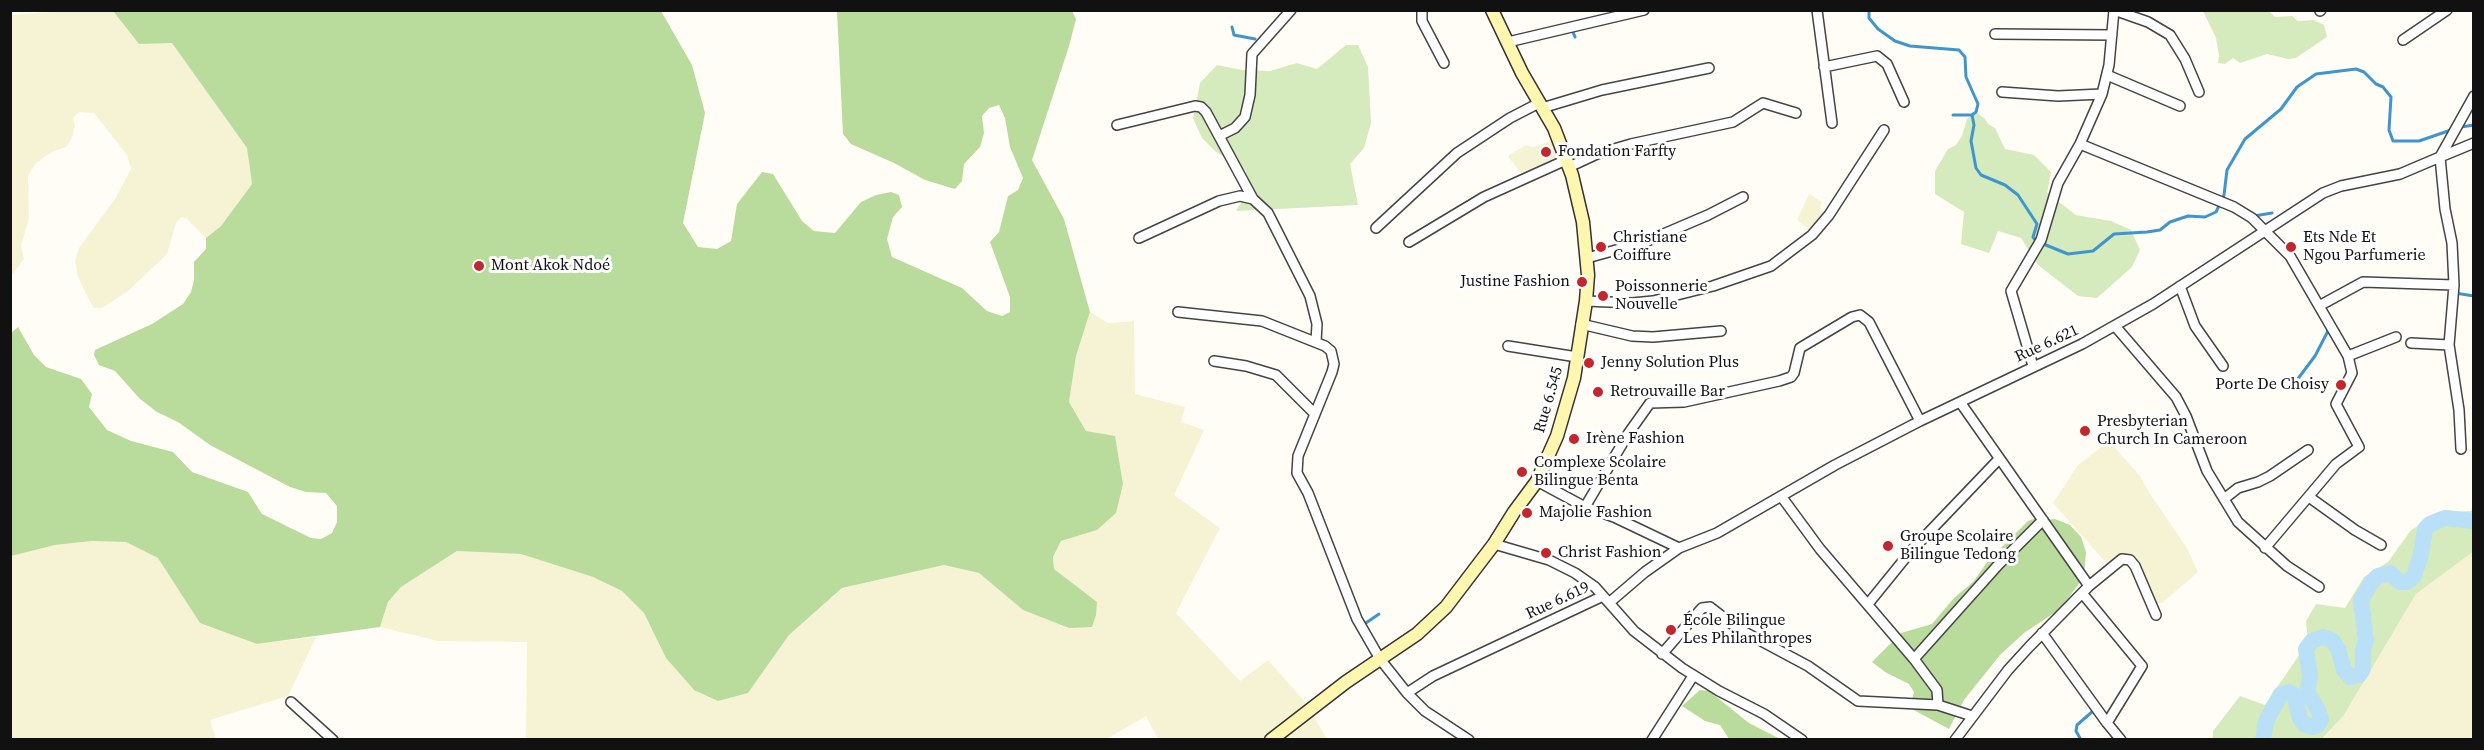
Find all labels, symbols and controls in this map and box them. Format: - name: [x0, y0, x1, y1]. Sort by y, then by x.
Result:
- place label: Fondation Farfty: [1558, 142, 1676, 162]
- marker: Fondation Farfty: [1539, 145, 1553, 159]
- place label: Christiane Coiffure: [1613, 228, 1687, 266]
- place label: Ets Nde Et Ngou Parfumerie: [2303, 228, 2426, 266]
- marker: Christiane Coiffure: [1594, 240, 1608, 254]
- marker: Ets Nde Et Ngou Parfumerie: [2284, 240, 2298, 254]
- place label: Mont Akok Ndoé: [491, 256, 610, 276]
- marker: Mont Akok Ndoé: [472, 259, 486, 273]
- place label: Justine Fashion: [1460, 272, 1570, 292]
- marker: Justine Fashion: [1575, 275, 1589, 289]
- place label: Poissonnerie Nouvelle: [1615, 277, 1708, 315]
- marker: Poissonnerie Nouvelle: [1596, 289, 1610, 303]
- street label: Rue 6.621: [2012, 321, 2082, 367]
- place label: Jenny Solution Plus: [1601, 353, 1739, 373]
- marker: Jenny Solution Plus: [1582, 356, 1596, 370]
- street label: Rue 6.545: [1530, 365, 1568, 435]
- place label: Porte De Choisy: [2215, 375, 2329, 395]
- marker: Porte De Choisy: [2334, 378, 2348, 392]
- place label: Retrouvaille Bar: [1610, 382, 1725, 402]
- marker: Retrouvaille Bar: [1591, 385, 1605, 399]
- place label: Presbyterian Church In Cameroon: [2097, 412, 2248, 450]
- marker: Presbyterian Church In Cameroon: [2078, 424, 2092, 438]
- place label: Irène Fashion: [1586, 429, 1685, 449]
- marker: Irène Fashion: [1567, 432, 1581, 446]
- place label: Complexe Scolaire Bilingue Benta: [1534, 453, 1666, 491]
- marker: Complexe Scolaire Bilingue Benta: [1515, 465, 1529, 479]
- place label: Majolie Fashion: [1539, 503, 1652, 523]
- marker: Majolie Fashion: [1520, 506, 1534, 520]
- place label: Groupe Scolaire Bilingue Tedong: [1900, 527, 2016, 565]
- marker: Groupe Scolaire Bilingue Tedong: [1881, 539, 1895, 553]
- place label: Christ Fashion: [1558, 543, 1662, 563]
- marker: Christ Fashion: [1539, 546, 1553, 560]
- street label: Rue 6.619: [1523, 578, 1593, 624]
- place label: École Bilingue Les Philanthropes: [1683, 611, 1812, 649]
- marker: École Bilingue Les Philanthropes: [1664, 623, 1678, 637]

